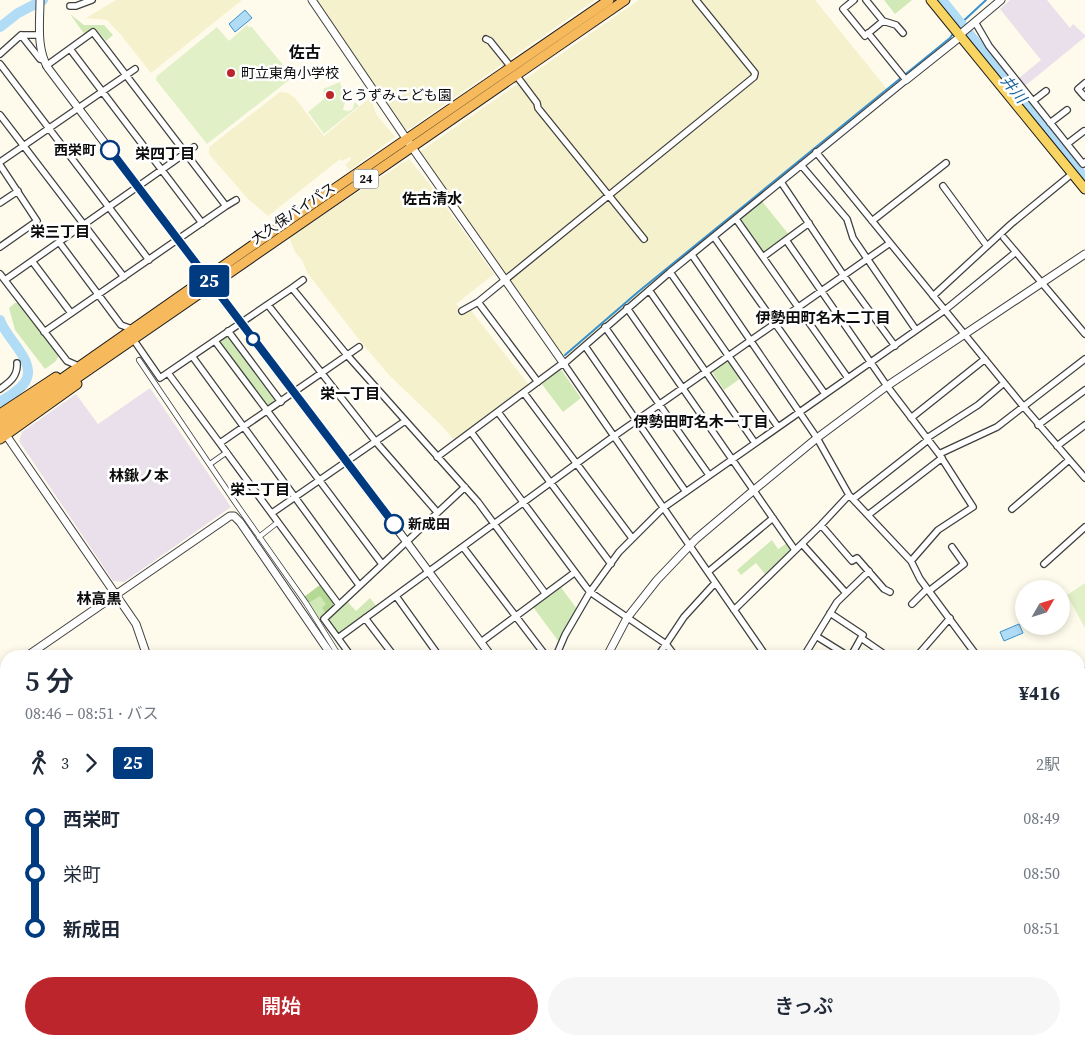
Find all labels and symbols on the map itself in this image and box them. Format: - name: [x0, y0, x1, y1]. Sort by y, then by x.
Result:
- district label: 佐古: [288, 41, 321, 63]
- place label: 町立東角小学校: [241, 63, 339, 83]
- marker: 町立東角小学校: [225, 67, 237, 79]
- water label: 井川: [996, 71, 1033, 109]
- place label: とうずみこども園: [340, 85, 452, 105]
- marker: とうずみこども園: [324, 89, 336, 101]
- place label: 西栄町: [54, 140, 96, 160]
- marker: 西栄町: [100, 140, 120, 160]
- district label: 栄四丁目: [135, 143, 195, 164]
- road number: 24: [354, 170, 378, 188]
- street label: 大久保バイパス: [247, 177, 339, 249]
- district label: 佐古清水: [402, 188, 462, 209]
- district label: 栄三丁目: [30, 221, 90, 242]
- line badge: 25: [186, 265, 232, 297]
- district label: 伊勢田町名木二丁目: [755, 307, 891, 328]
- unlabelled marker: [246, 332, 260, 346]
- district label: 栄一丁目: [320, 383, 380, 404]
- district label: 伊勢田町名木一丁目: [633, 411, 769, 432]
- district label: 林鍬ノ本: [109, 465, 169, 486]
- district label: 栄二丁目: [230, 479, 290, 500]
- marker: 新成田: [384, 514, 404, 534]
- place label: 新成田: [408, 514, 450, 534]
- north arrow: [1015, 580, 1070, 635]
- district label: 林高黒: [76, 588, 122, 609]

